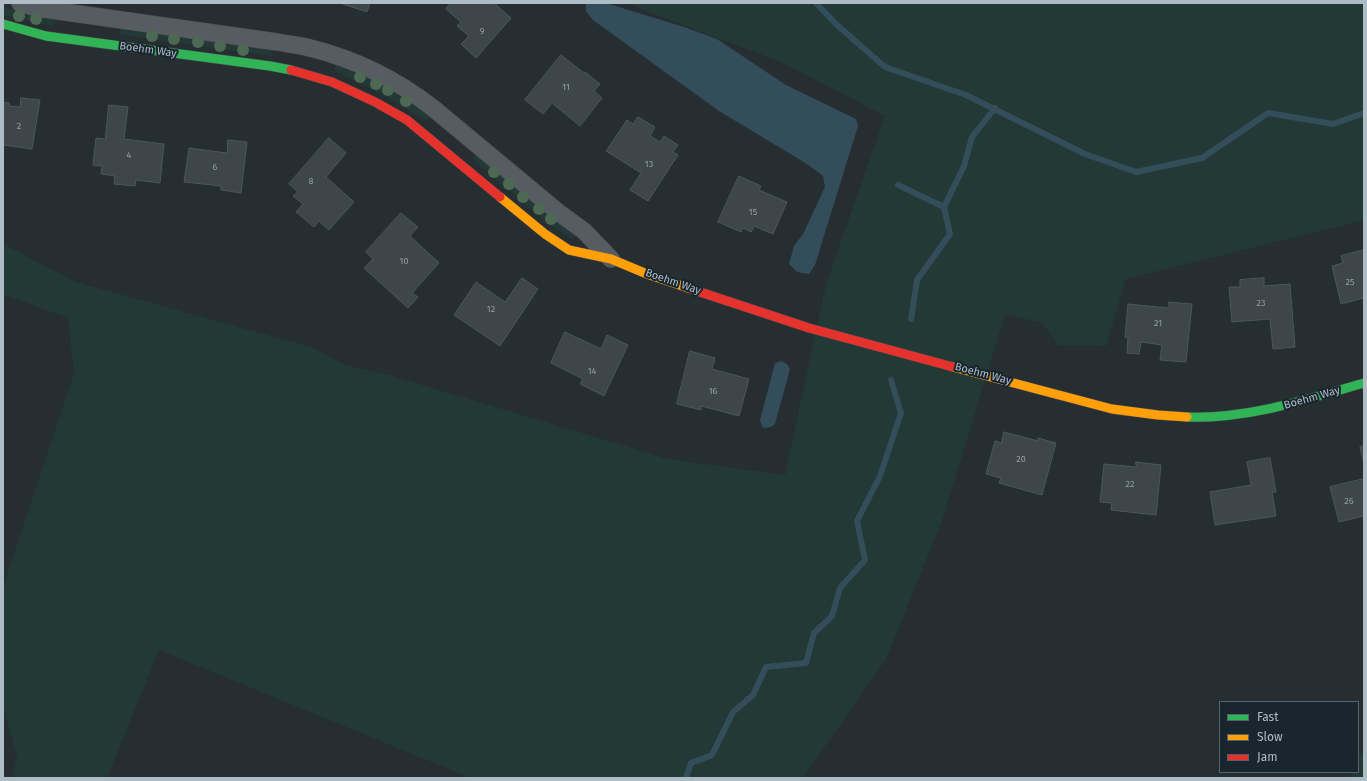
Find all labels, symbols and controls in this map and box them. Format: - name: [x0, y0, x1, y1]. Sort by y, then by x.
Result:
- house number: 9: [480, 26, 484, 36]
- street label: Boehm Way: [118, 39, 178, 61]
- house number: 11: [562, 82, 570, 92]
- house number: 2: [17, 121, 21, 131]
- house number: 4: [127, 150, 131, 160]
- house number: 13: [645, 159, 653, 169]
- house number: 6: [213, 162, 217, 172]
- house number: 8: [309, 176, 313, 186]
- house number: 15: [749, 207, 757, 217]
- house number: 10: [400, 256, 408, 266]
- street label: Boehm Way: [643, 266, 703, 298]
- house number: 25: [1346, 277, 1354, 287]
- house number: 23: [1257, 298, 1265, 308]
- house number: 12: [487, 304, 495, 314]
- house number: 21: [1154, 318, 1162, 328]
- street label: Boehm Way: [953, 360, 1013, 388]
- house number: 14: [588, 366, 596, 376]
- street label: Boehm Way: [1282, 384, 1342, 412]
- house number: 16: [709, 386, 717, 396]
- house number: 20: [1016, 454, 1026, 464]
- house number: 22: [1126, 479, 1134, 489]
- house number: 26: [1344, 496, 1354, 506]
- legend: [1219, 701, 1359, 773]
- text: Fast: [1257, 710, 1279, 724]
- text: Slow: [1257, 730, 1283, 744]
- text: Jam: [1257, 750, 1277, 764]

